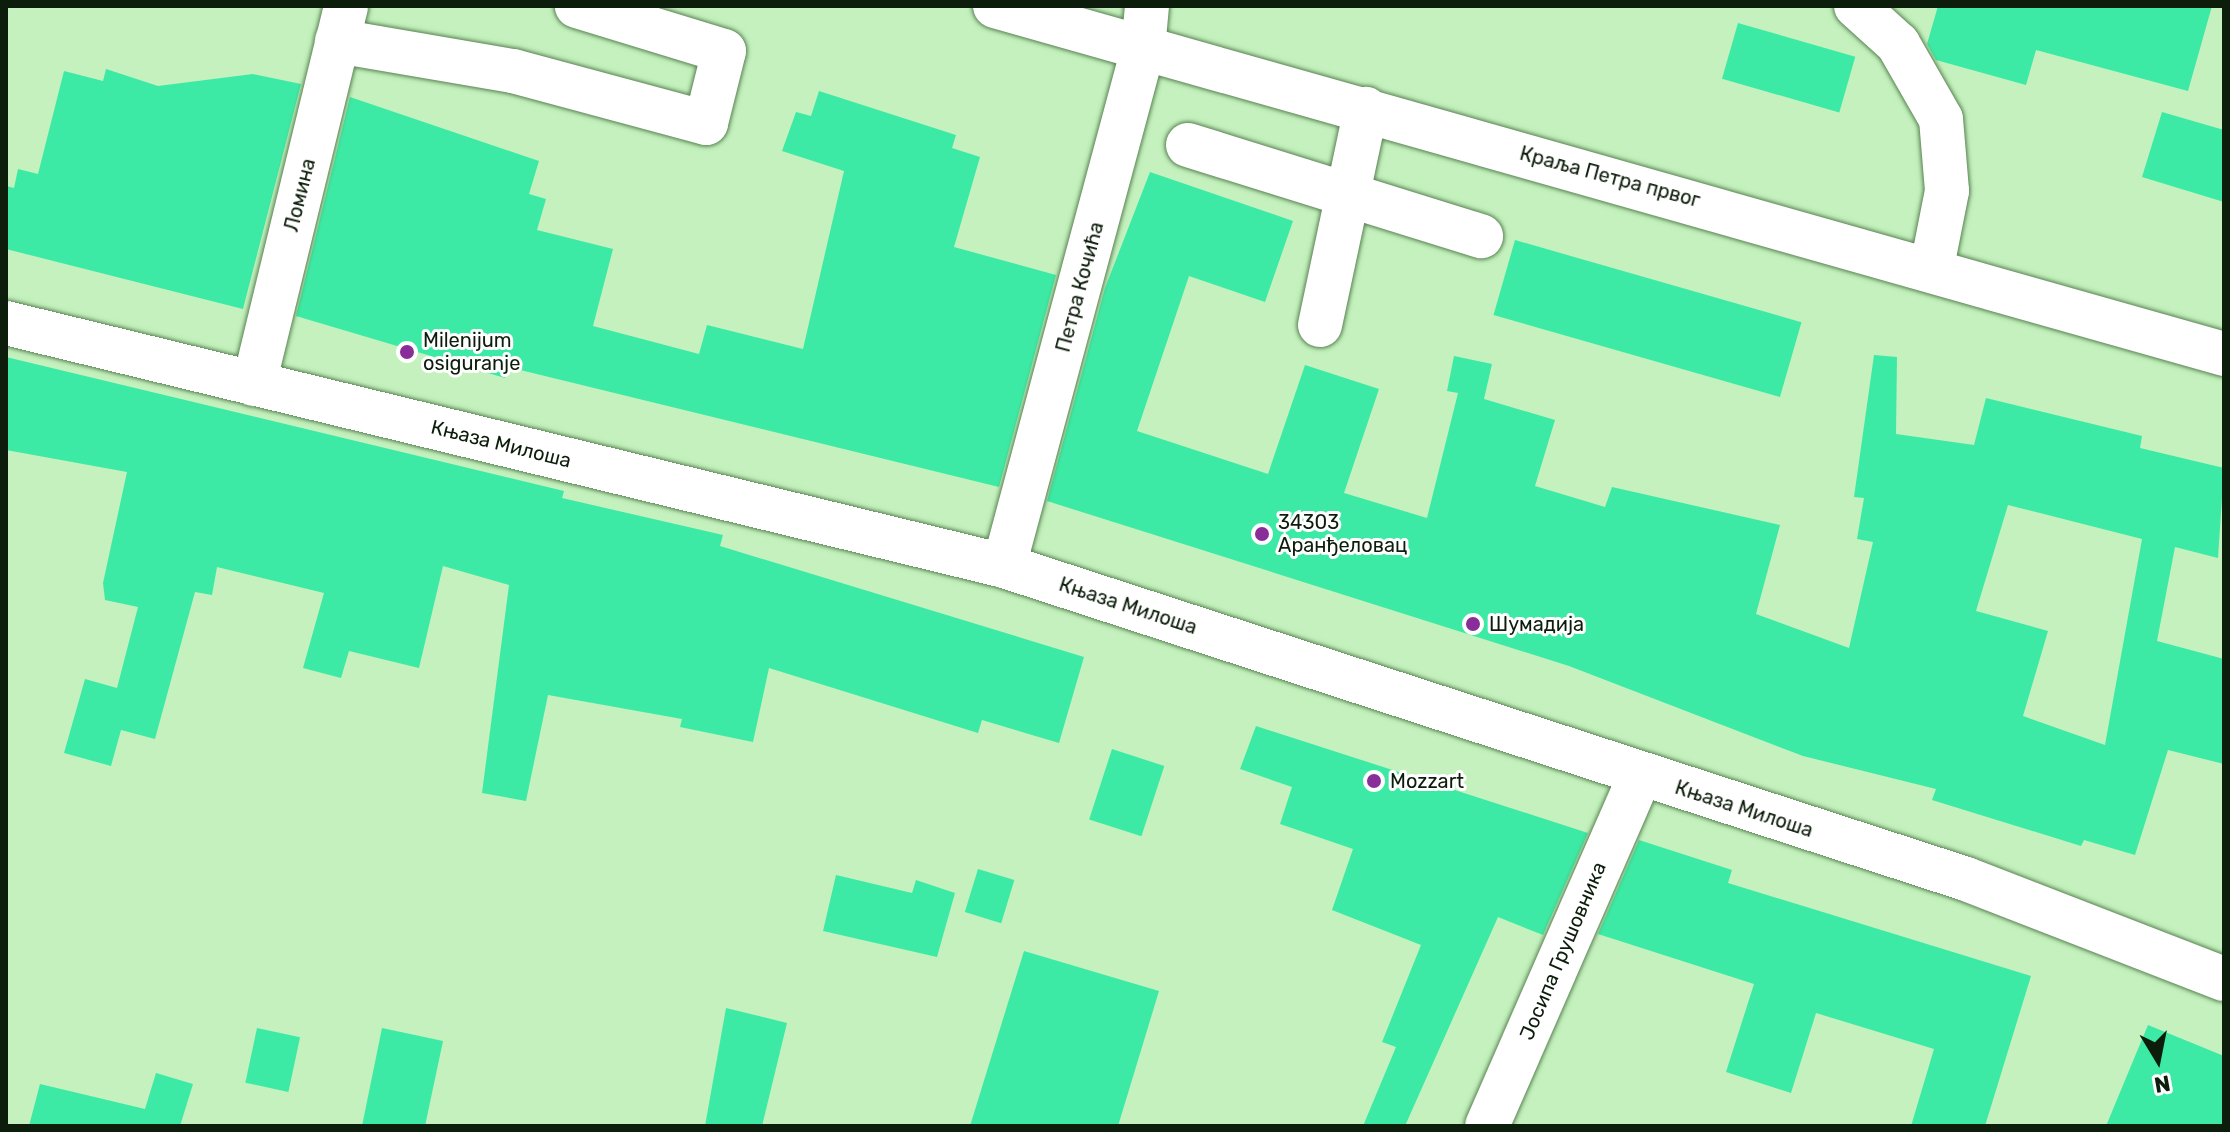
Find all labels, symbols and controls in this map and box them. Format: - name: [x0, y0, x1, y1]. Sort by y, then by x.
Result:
- street label: Краља Петра првог: [1517, 141, 1703, 213]
- street label: Ломина: [279, 156, 321, 234]
- street label: Петра Кочића: [1051, 219, 1109, 355]
- place label: Milenijum osiguranje: [423, 328, 520, 375]
- marker: Milenijum osiguranje: [398, 343, 416, 361]
- street label: Књаза Милоша: [428, 415, 574, 473]
- place label: 34303 Аранђеловац: [1278, 510, 1407, 557]
- marker: 34303 Аранђеловац: [1253, 525, 1271, 543]
- street label: Књаза Милоша: [1056, 572, 1200, 640]
- place label: Шумадија: [1489, 612, 1584, 636]
- marker: Шумадија: [1464, 615, 1482, 633]
- place label: Mozzart: [1390, 769, 1464, 793]
- marker: Mozzart: [1365, 772, 1383, 790]
- street label: Књаза Милоша: [1672, 775, 1816, 843]
- street label: Јосипа Грушовника: [1515, 858, 1611, 1044]
- north arrow: [2118, 1020, 2198, 1100]
- text: N: [2152, 1069, 2172, 1099]

